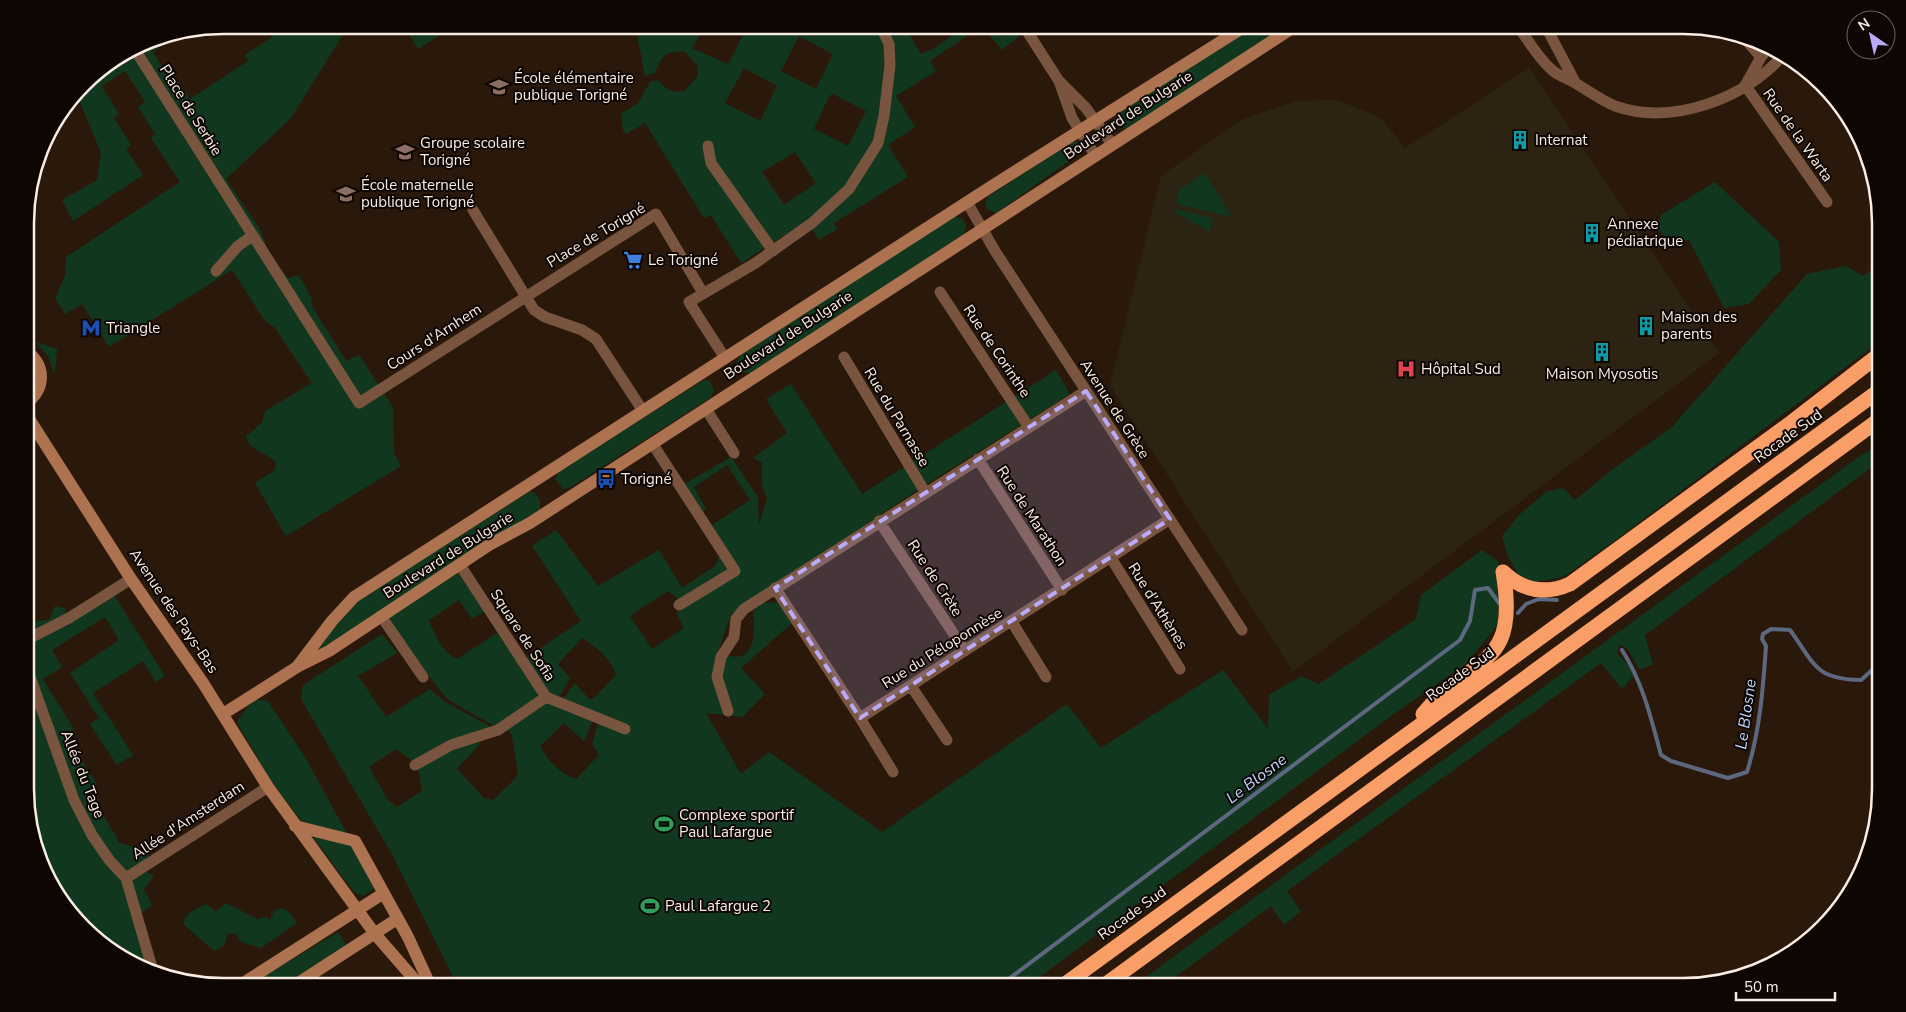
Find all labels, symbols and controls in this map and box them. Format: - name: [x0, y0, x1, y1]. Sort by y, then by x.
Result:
- north arrow: [1846, 10, 1896, 60]
- text: N: [1854, 14, 1874, 35]
- street label: Place de Serbie: [155, 61, 227, 159]
- street label: Boulevard de Bulgarie: [1060, 66, 1196, 164]
- place label: École élémentaire publique Torigné: [514, 68, 634, 105]
- school or university icon: École élémentaire publique Torigné: [488, 76, 510, 98]
- street label: Rue de la Warta: [1758, 84, 1838, 186]
- building icon: Internat: [1509, 129, 1531, 151]
- place label: Internat: [1535, 130, 1588, 150]
- place label: Groupe scolaire Torigné: [420, 133, 525, 170]
- school or university icon: Groupe scolaire Torigné: [394, 141, 416, 163]
- place label: École maternelle publique Torigné: [361, 175, 474, 212]
- school or university icon: École maternelle publique Torigné: [335, 183, 357, 205]
- street label: Place de Torigné: [543, 198, 649, 272]
- place label: Annexe pédiatrique: [1607, 214, 1683, 251]
- building icon: Annexe pédiatrique: [1581, 222, 1603, 244]
- supermarket icon: Le Torigné: [622, 249, 644, 271]
- place label: Le Torigné: [648, 250, 718, 270]
- street label: Boulevard de Bulgarie: [720, 286, 856, 384]
- street label: Cours d'Arnhem: [383, 299, 485, 375]
- street label: Rue de Corinthe: [959, 301, 1035, 401]
- place label: Maison des parents: [1661, 307, 1737, 344]
- building icon: Maison des parents: [1635, 315, 1657, 337]
- metro station icon: Triangle: [80, 317, 102, 339]
- place label: Triangle: [106, 318, 160, 338]
- building icon: Maison Myosotis: [1591, 341, 1613, 363]
- street label: Avenue de Grèce: [1075, 356, 1155, 462]
- hospital icon: Hôpital Sud: [1395, 358, 1417, 380]
- place label: Hôpital Sud: [1421, 359, 1501, 379]
- street label: Rue du Parnasse: [859, 364, 935, 470]
- place label: Maison Myosotis: [1546, 364, 1658, 384]
- street label: Rocade Sud: [1750, 404, 1826, 468]
- street label: Rue de Marathon: [992, 462, 1072, 570]
- bus stop icon: Torigné: [595, 468, 617, 490]
- place label: Torigné: [621, 469, 671, 489]
- street label: Boulevard de Bulgarie: [379, 507, 517, 603]
- street label: Rue de Crète: [903, 536, 967, 620]
- street label: Avenue des Pays-Bas: [125, 545, 223, 677]
- street label: Rue d'Athènes: [1123, 559, 1193, 653]
- street label: Square de Sofia: [486, 585, 560, 685]
- street label: Rue du Péloponnèse: [878, 603, 1006, 693]
- street label: Rocade Sud: [1422, 642, 1498, 706]
- water label: Le Blosne: [1730, 677, 1762, 751]
- street label: Allée du Tage: [56, 727, 110, 821]
- water label: Le Blosne: [1222, 748, 1292, 809]
- street label: Allée d'Amsterdam: [128, 776, 248, 864]
- place label: Complexe sportif Paul Lafargue: [679, 805, 795, 842]
- sports icon: Complexe sportif Paul Lafargue: [653, 813, 675, 835]
- street label: Rocade Sud: [1094, 881, 1170, 945]
- sports icon: Paul Lafargue 2: [639, 895, 661, 917]
- place label: Paul Lafargue 2: [665, 896, 771, 916]
- scale bar: [1736, 970, 1835, 1002]
- text: 50 m: [1744, 977, 1779, 997]

